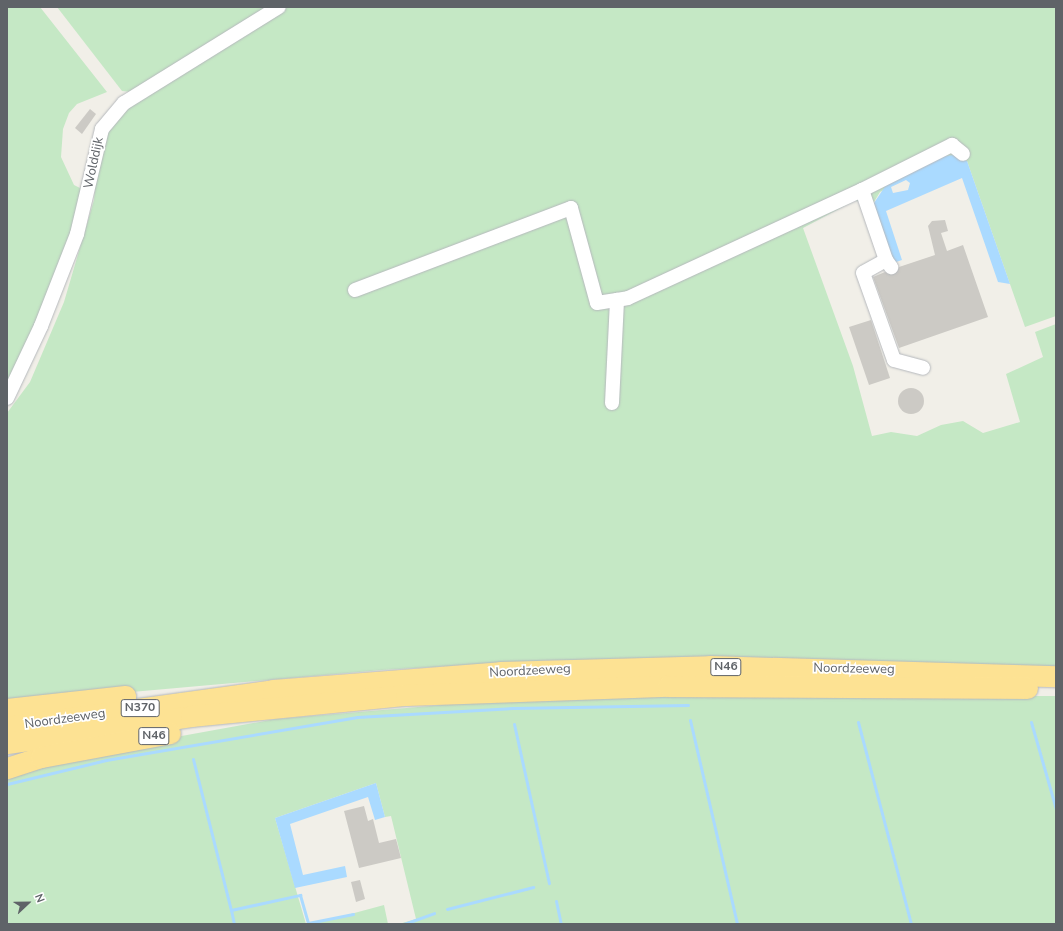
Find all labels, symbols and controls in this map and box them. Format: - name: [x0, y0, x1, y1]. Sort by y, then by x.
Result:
- street label: Wolddijk: [81, 136, 107, 190]
- road number: N46: [710, 657, 742, 677]
- street label: Noordzeeweg: [813, 660, 895, 678]
- street label: Noordzeeweg: [489, 661, 571, 681]
- road number: N370: [120, 698, 160, 718]
- street label: Noordzeeweg: [24, 706, 106, 732]
- road number: N46: [138, 726, 170, 746]
- north arrow: [8, 883, 48, 923]
- text: N: [31, 892, 48, 905]

